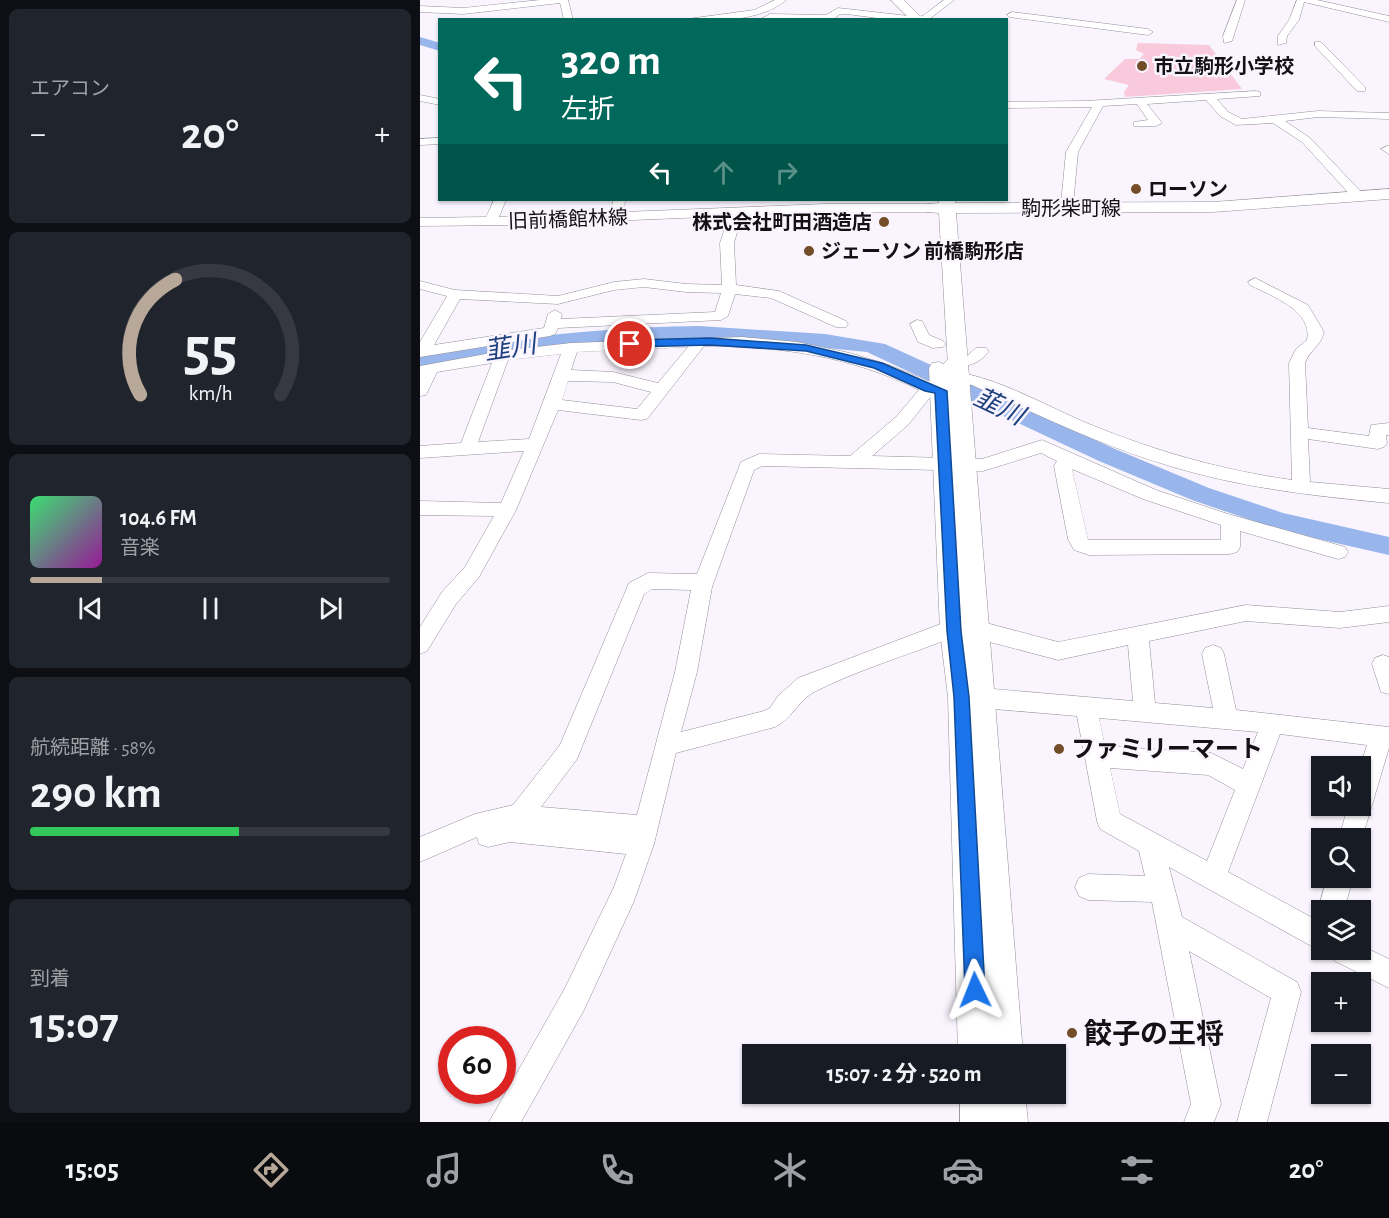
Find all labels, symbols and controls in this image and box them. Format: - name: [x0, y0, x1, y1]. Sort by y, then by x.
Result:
- text: 320 m: [561, 40, 661, 82]
- icon: left: [462, 42, 540, 120]
- place label: 市立駒形小学校: [1154, 55, 1294, 77]
- marker: 市立駒形小学校: [1135, 59, 1149, 73]
- text: エアコン: [30, 79, 110, 99]
- text: 左折: [561, 96, 615, 123]
- text: 20°: [181, 112, 239, 157]
- text: −: [30, 118, 46, 151]
- text: +: [374, 118, 390, 151]
- icon: left: [644, 156, 677, 189]
- icon: ahead: [707, 156, 740, 189]
- icon: right: [770, 156, 803, 189]
- place label: ローソン: [1148, 180, 1228, 200]
- marker: ローソン: [1129, 182, 1143, 196]
- street label: 駒形柴町線: [1021, 197, 1121, 219]
- street label: 旧前橋館林線: [508, 206, 628, 232]
- place label: 株式会社町田酒造店: [692, 211, 872, 233]
- marker: 株式会社町田酒造店: [877, 215, 891, 229]
- place label: ジェーソン 前橋駒形店: [821, 240, 1024, 262]
- marker: ジェーソン 前橋駒形店: [802, 244, 816, 258]
- pin: [604, 318, 655, 369]
- text: 55: [183, 320, 237, 382]
- icon: arrive: [613, 327, 646, 360]
- water label: 韮川: [482, 330, 541, 365]
- water label: 韮川: [970, 383, 1031, 431]
- text: km/h: [188, 384, 232, 405]
- text: 104.6 FM: [120, 507, 197, 529]
- text: 音楽: [120, 538, 160, 558]
- icon: previous: [74, 592, 107, 625]
- icon: pause: [194, 592, 227, 625]
- icon: next: [314, 592, 347, 625]
- text: 航続距離 · 58%: [30, 738, 156, 758]
- place label: ファミリーマート: [1071, 738, 1263, 762]
- marker: ファミリーマート: [1052, 742, 1066, 756]
- map controls: [1311, 756, 1371, 1104]
- button: sound: [1311, 756, 1371, 816]
- text: 290 km: [30, 771, 162, 816]
- button: search: [1311, 828, 1371, 888]
- button: layers: [1311, 900, 1371, 960]
- position arrow: [943, 958, 1007, 1022]
- text: 到着: [30, 969, 70, 989]
- button: +: [1311, 972, 1371, 1032]
- text: 15:07: [30, 1002, 119, 1047]
- place label: 餃子の王将: [1084, 1019, 1224, 1049]
- speed limit sign: 60: [438, 1026, 516, 1104]
- marker: 餃子の王将: [1065, 1026, 1079, 1040]
- button: −: [1311, 1044, 1371, 1104]
- text: 15:07 · 2 分 · 520 m: [827, 1063, 981, 1085]
- icon: directions: [250, 1149, 292, 1191]
- icon: music: [423, 1149, 465, 1191]
- icon: phone: [596, 1149, 638, 1191]
- icon: climate: [769, 1149, 811, 1191]
- icon: car: [942, 1149, 984, 1191]
- icon: filters: [1116, 1149, 1158, 1191]
- text: 15:05: [66, 1156, 119, 1183]
- text: 20°: [1289, 1156, 1323, 1183]

